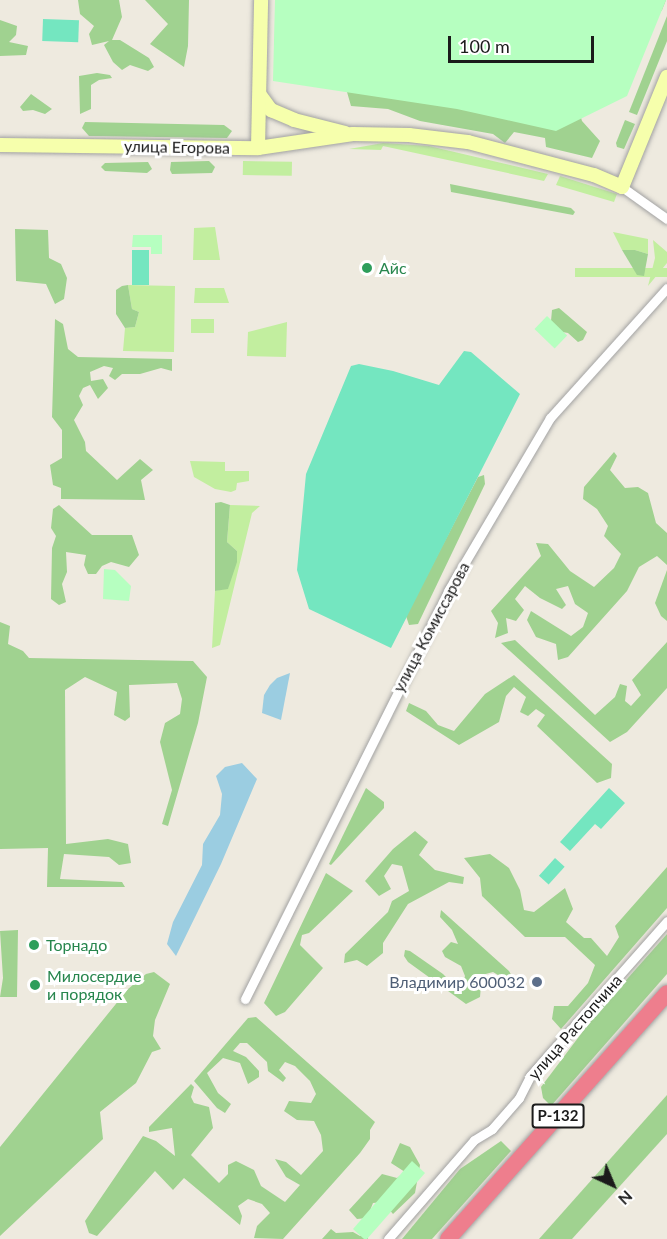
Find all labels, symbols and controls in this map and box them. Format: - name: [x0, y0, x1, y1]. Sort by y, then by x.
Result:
- scale bar: [451, 24, 596, 62]
- text: 100 m: [459, 35, 510, 57]
- street label: улица Егорова: [124, 136, 230, 158]
- place label: Айс: [379, 258, 407, 278]
- marker: Айс: [360, 261, 374, 275]
- street label: улица Комиссарова: [389, 559, 473, 695]
- place label: Торнадо: [46, 935, 107, 955]
- marker: Торнадо: [27, 938, 41, 952]
- place label: Милосердие и порядок: [47, 966, 142, 1004]
- street label: улица Растопчина: [524, 971, 626, 1083]
- place label: Владимир 600032: [389, 972, 525, 992]
- marker: Владимир 600032: [530, 975, 544, 989]
- marker: Милосердие и порядок: [28, 978, 42, 992]
- road number: Р-132: [531, 1104, 585, 1128]
- north arrow: [583, 1155, 643, 1215]
- text: N: [615, 1187, 637, 1209]

